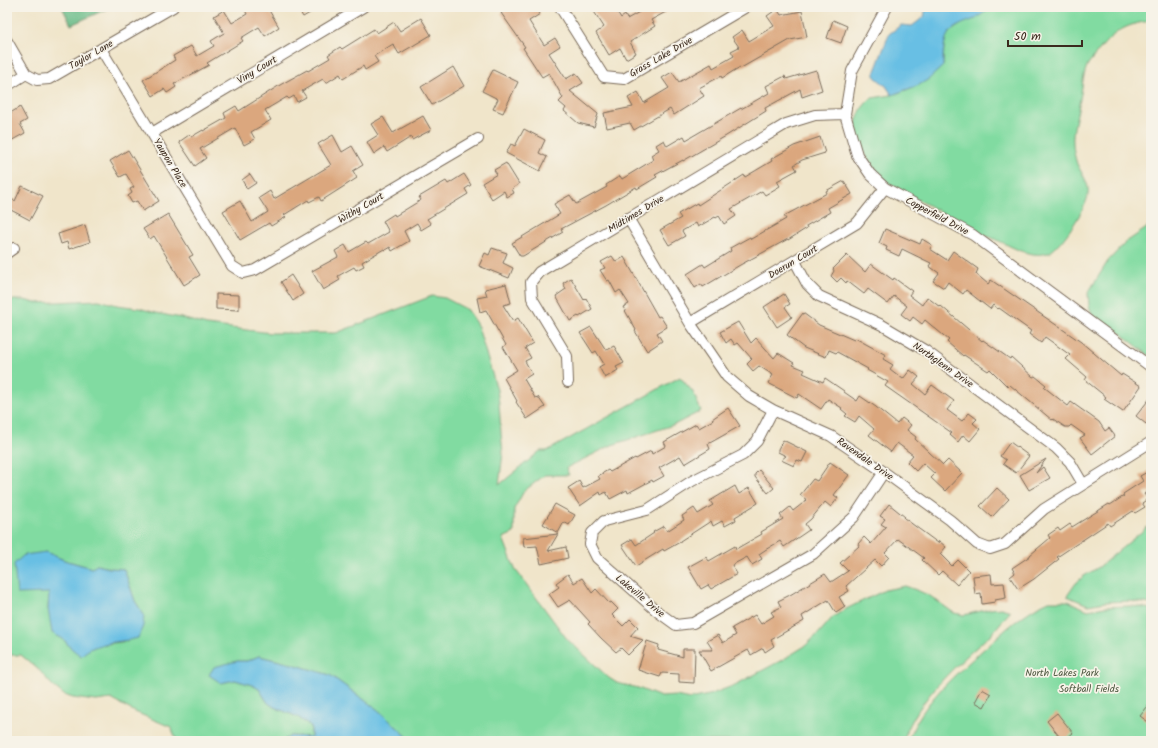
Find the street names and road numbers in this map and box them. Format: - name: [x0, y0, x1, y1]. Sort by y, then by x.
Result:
- street label: Grass Lake Drive: [626, 32, 696, 82]
- street label: Taylor Lane: [66, 36, 117, 74]
- street label: Viny Court: [234, 52, 280, 88]
- street label: Yaupon Place: [149, 135, 191, 191]
- street label: Withy Court: [335, 188, 387, 228]
- street label: Midtimes Drive: [605, 191, 668, 237]
- street label: Copperfield Drive: [902, 193, 972, 240]
- street label: Doerun Court: [765, 241, 821, 283]
- street label: Northglenn Drive: [909, 338, 977, 392]
- street label: Ravendale Drive: [833, 433, 897, 485]
- street label: Lakeville Drive: [612, 571, 669, 622]

